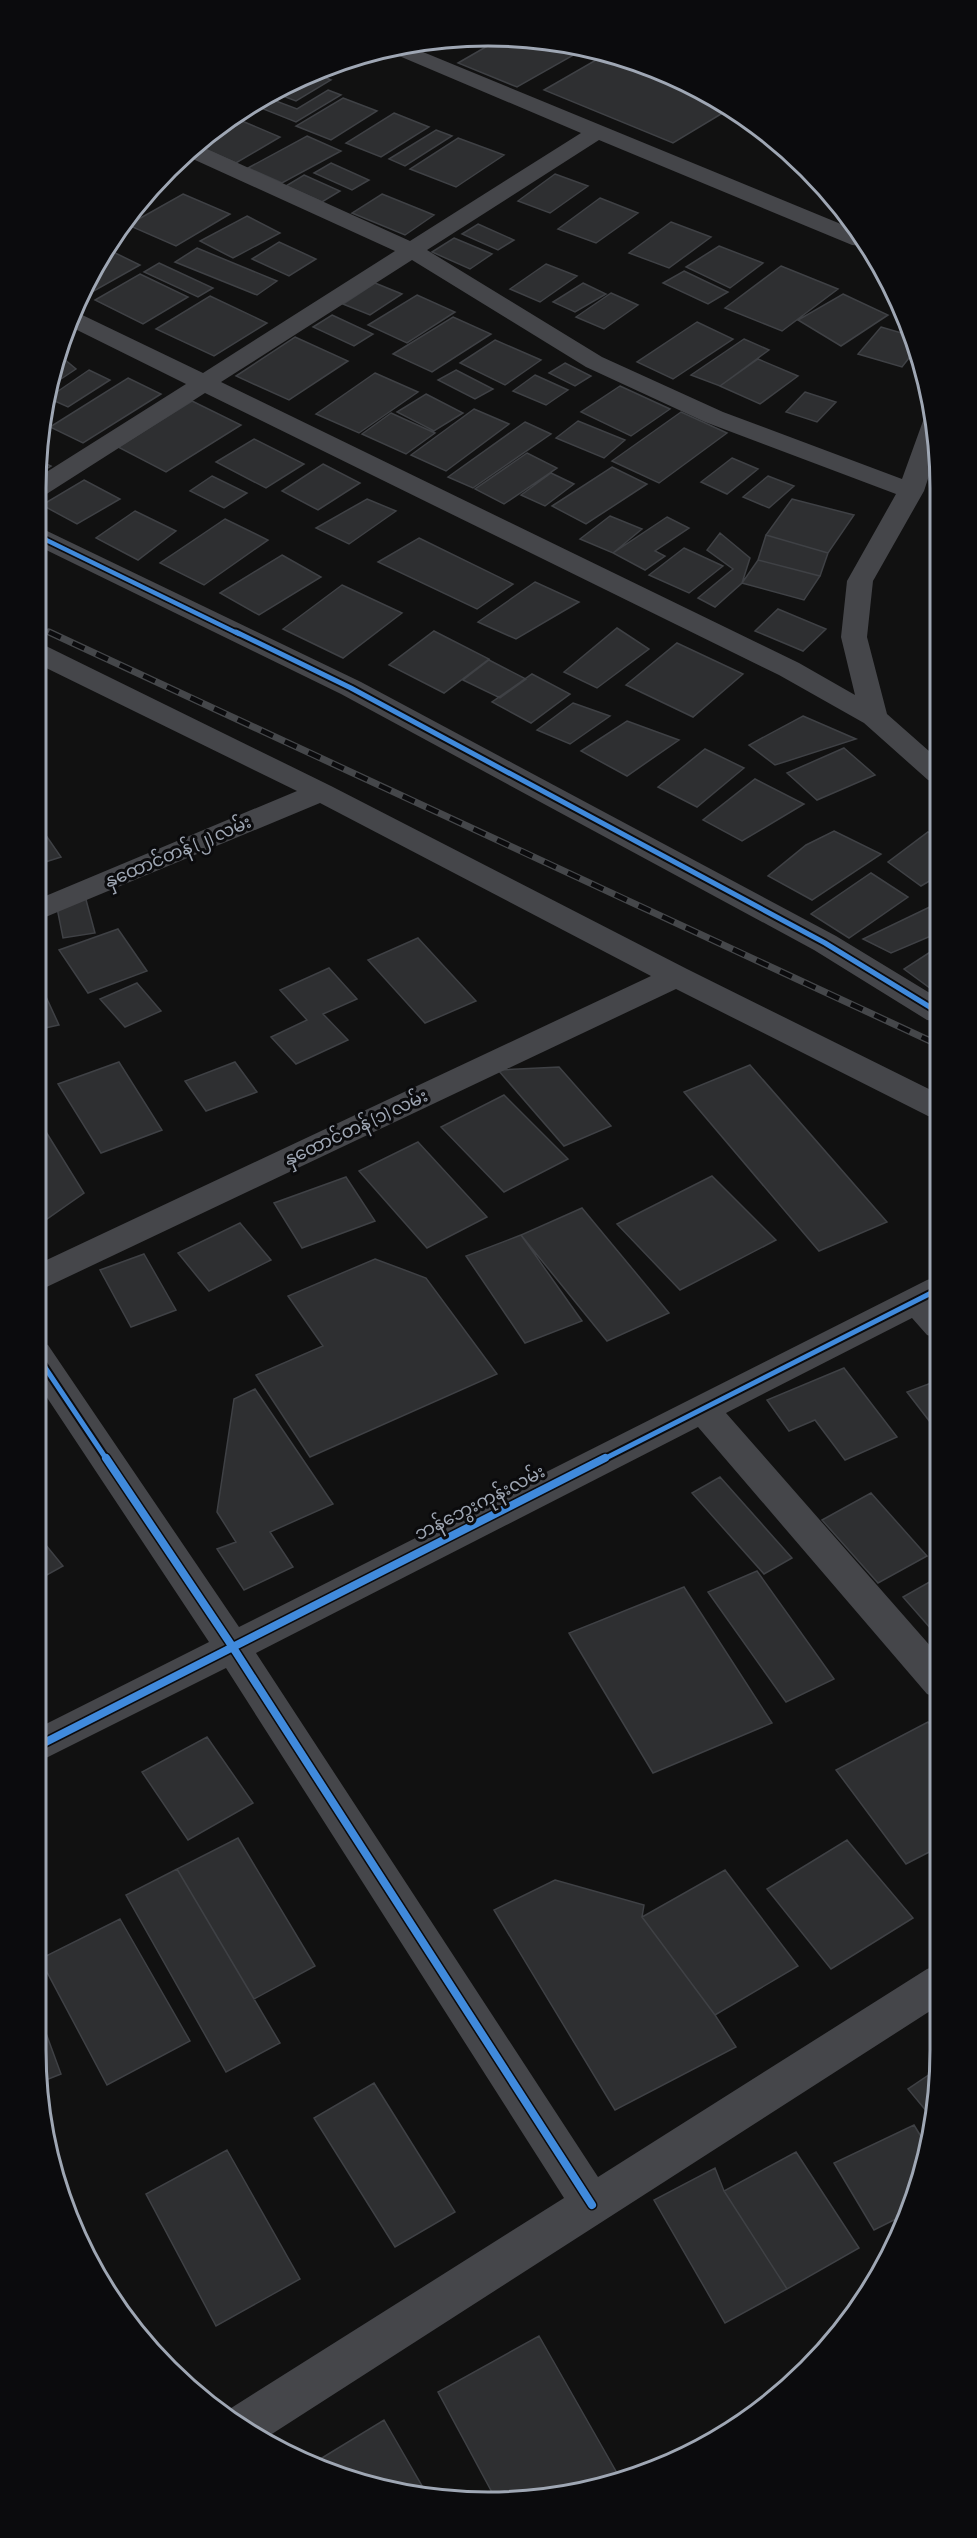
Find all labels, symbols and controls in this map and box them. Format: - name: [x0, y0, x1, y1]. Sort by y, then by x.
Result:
- street label: နှထောင်တန် (၂) လမ်း: [100, 809, 256, 896]
- street label: နှထောင်တန် (၁) လမ်း: [279, 1083, 433, 1174]
- street label: ဘန်ဘွေးကုန်းလမ်း: [410, 1458, 550, 1548]

